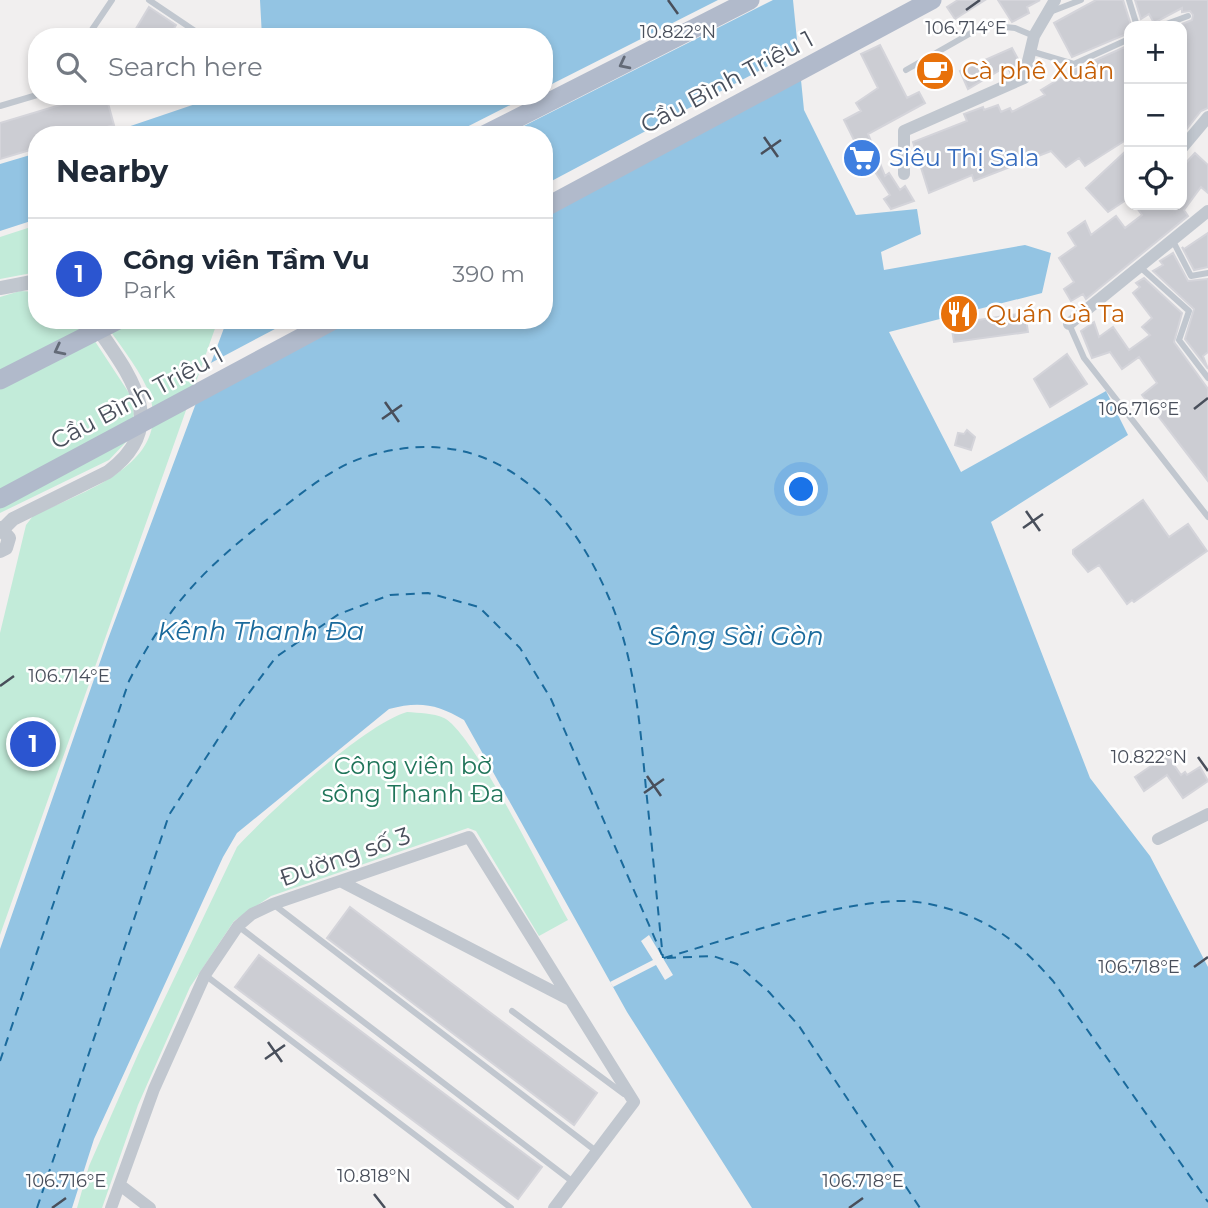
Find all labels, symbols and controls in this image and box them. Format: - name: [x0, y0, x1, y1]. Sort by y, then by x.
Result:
- text: 106.714°E: [925, 17, 1007, 39]
- text: 10.822°N: [640, 21, 716, 43]
- map controls: [1124, 21, 1187, 210]
- button: +: [1124, 21, 1187, 84]
- street label: Cầu Bình Triệu 1: [635, 24, 818, 139]
- search box: [28, 28, 553, 105]
- icon: search: [52, 48, 90, 86]
- cafe icon: Cà phê Xuân: [914, 50, 956, 92]
- text: Search here: [108, 51, 263, 83]
- one-way arrow: [619, 56, 631, 70]
- place label: Cà phê Xuân: [962, 56, 1114, 85]
- button: −: [1124, 84, 1187, 147]
- supermarket icon: Siêu Thị Sala: [841, 137, 883, 179]
- place label: Siêu Thị Sala: [889, 143, 1039, 172]
- button: locate: [1124, 147, 1187, 210]
- text: Nearby: [56, 153, 168, 190]
- text: Công viên Tầm Vu: [123, 244, 370, 276]
- text: 1: [74, 260, 84, 288]
- text: 390 m: [452, 260, 525, 288]
- text: Park: [123, 276, 176, 304]
- restaurant icon: Quán Gà Ta: [938, 293, 980, 335]
- place label: Quán Gà Ta: [986, 299, 1125, 328]
- street label: Cầu Bình Triệu 1: [45, 340, 228, 455]
- one-way arrow: [54, 342, 66, 356]
- text: 106.716°E: [1099, 398, 1179, 420]
- your location: [784, 472, 818, 506]
- water label: Kênh Thanh Đa: [158, 615, 364, 647]
- water label: Sông Sài Gòn: [648, 620, 824, 652]
- text: 106.714°E: [28, 665, 110, 687]
- pin: 1: [10, 718, 56, 770]
- text: 10.822°N: [1111, 746, 1187, 768]
- park label: Công viên bờ sông Thanh Đa: [322, 751, 504, 808]
- street label: Đường số 3: [276, 821, 414, 892]
- text: 106.718°E: [1098, 956, 1180, 978]
- text: 10.818°N: [337, 1165, 411, 1187]
- text: 106.716°E: [26, 1170, 106, 1192]
- text: 106.718°E: [822, 1170, 904, 1192]

